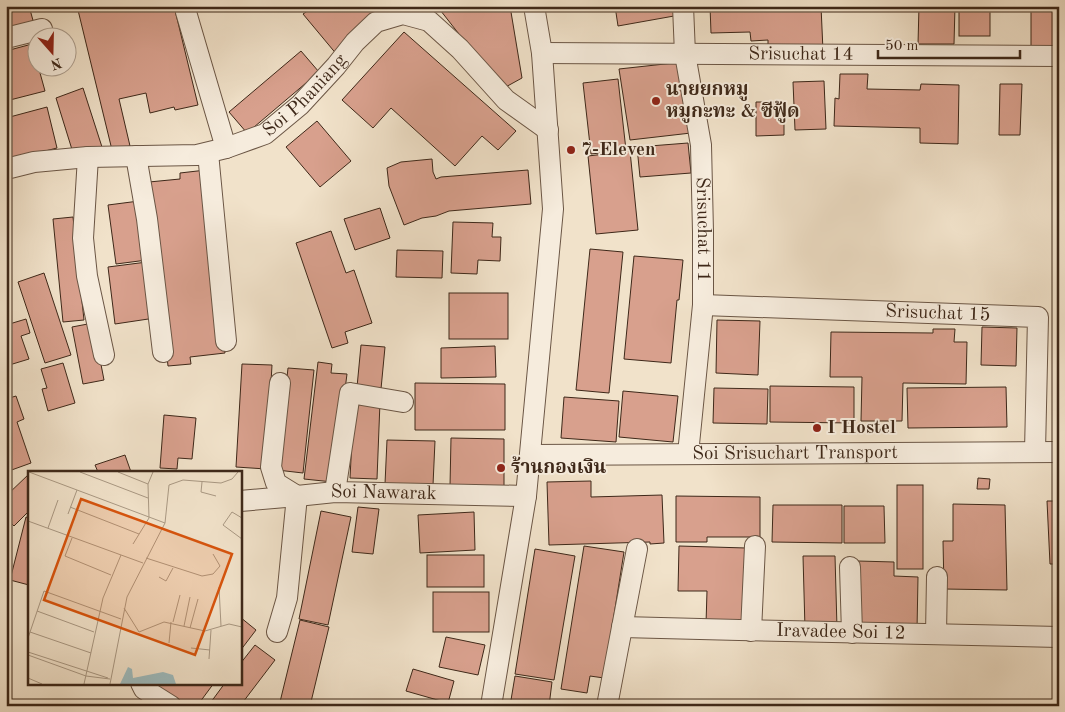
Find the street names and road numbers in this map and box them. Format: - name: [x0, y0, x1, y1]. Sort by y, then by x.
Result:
- street label: Srisuchat 14: [748, 45, 854, 64]
- street label: Soi Phaniang: [260, 50, 351, 141]
- street label: Srisuchat 11: [692, 177, 713, 282]
- street label: Srisuchat 15: [885, 302, 991, 325]
- street label: Soi Srisuchart Transport: [692, 443, 898, 464]
- street label: Soi Nawarak: [330, 482, 437, 504]
- street label: Iravadee Soi 12: [776, 621, 906, 643]

